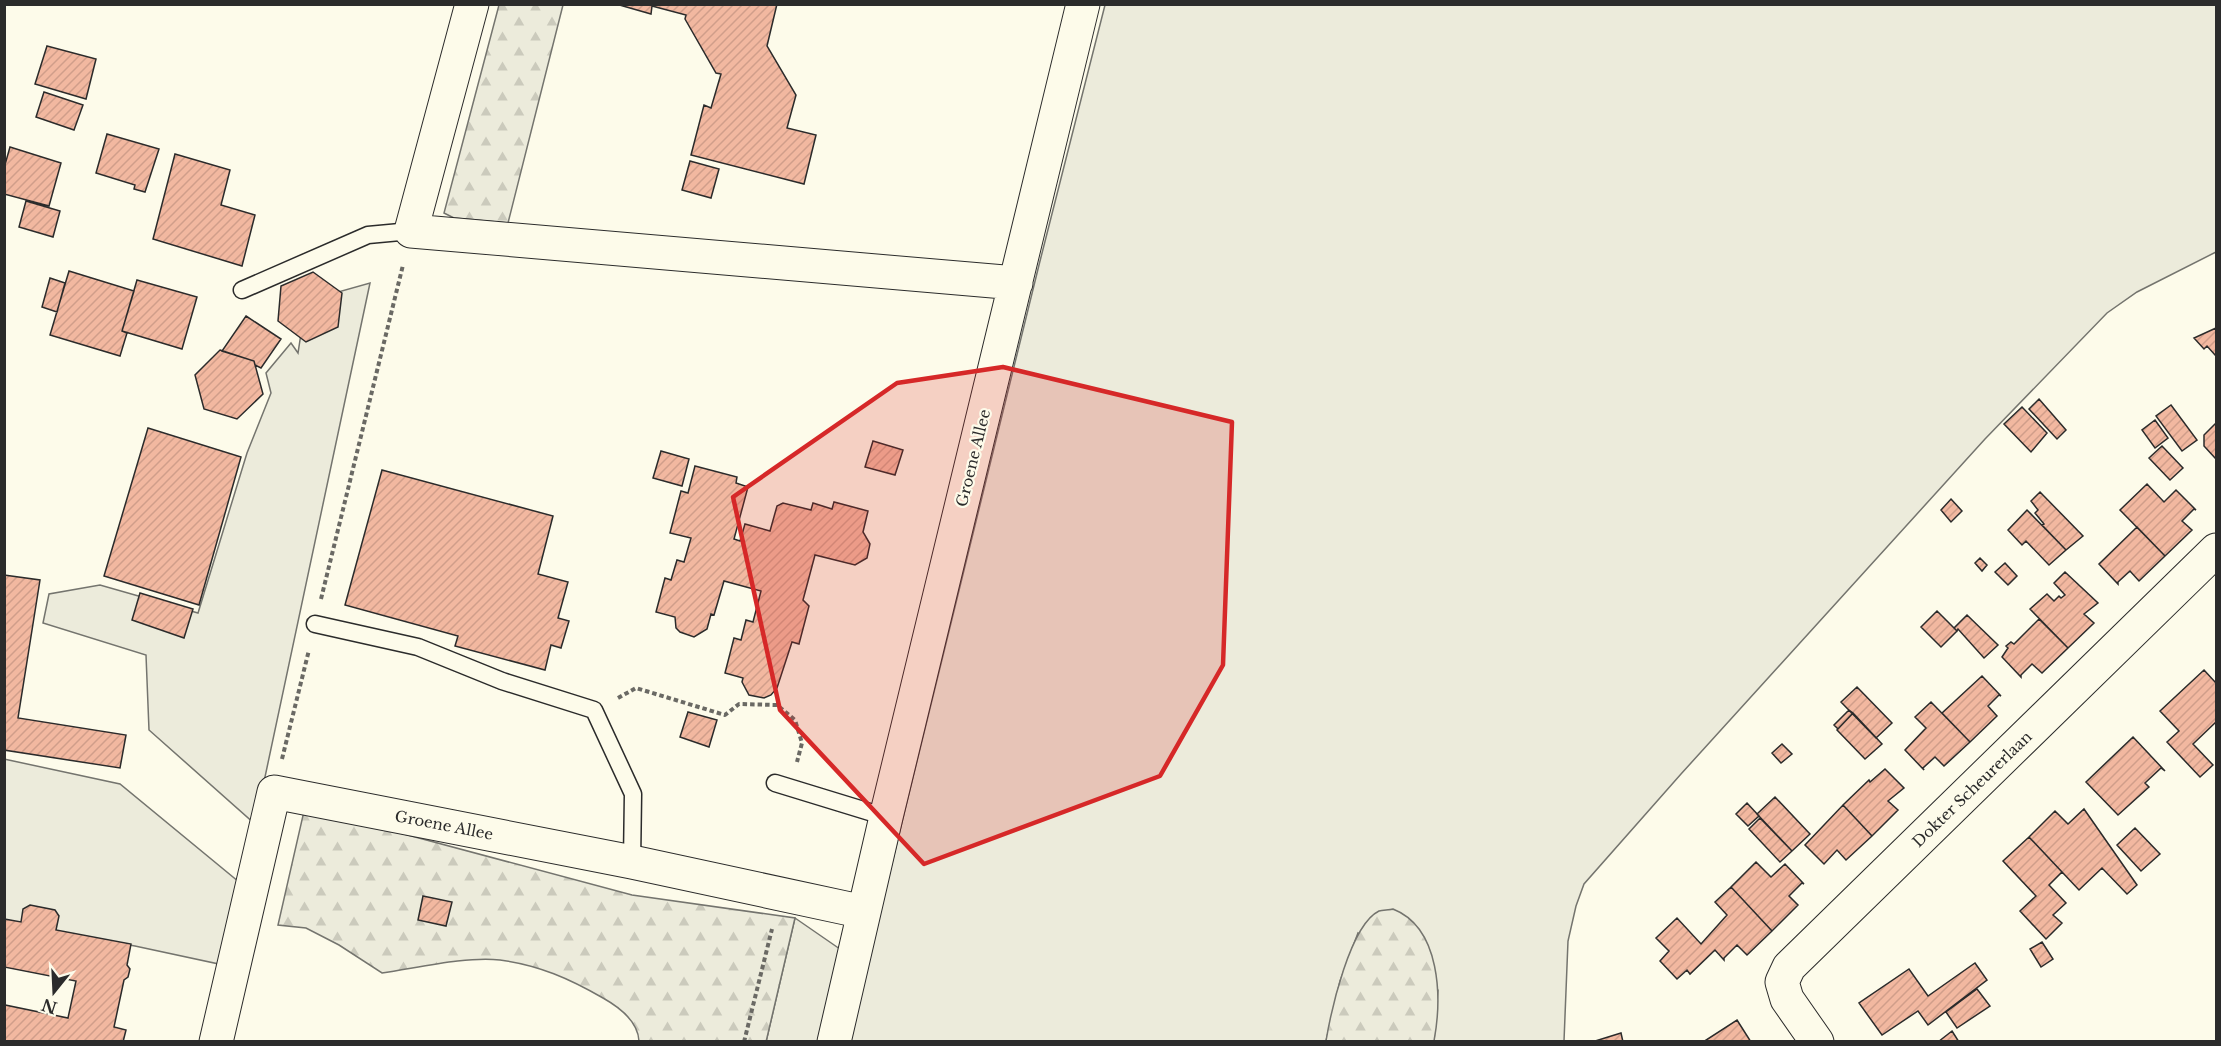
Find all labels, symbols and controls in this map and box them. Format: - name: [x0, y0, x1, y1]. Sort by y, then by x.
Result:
- street label: Groene Allee: [952, 407, 994, 509]
- street label: Dokter Scheurerlaan: [1908, 727, 2036, 851]
- street label: Groene Allee: [393, 806, 495, 844]
- north arrow: [24, 962, 84, 1022]
- text: N: [39, 994, 60, 1018]

